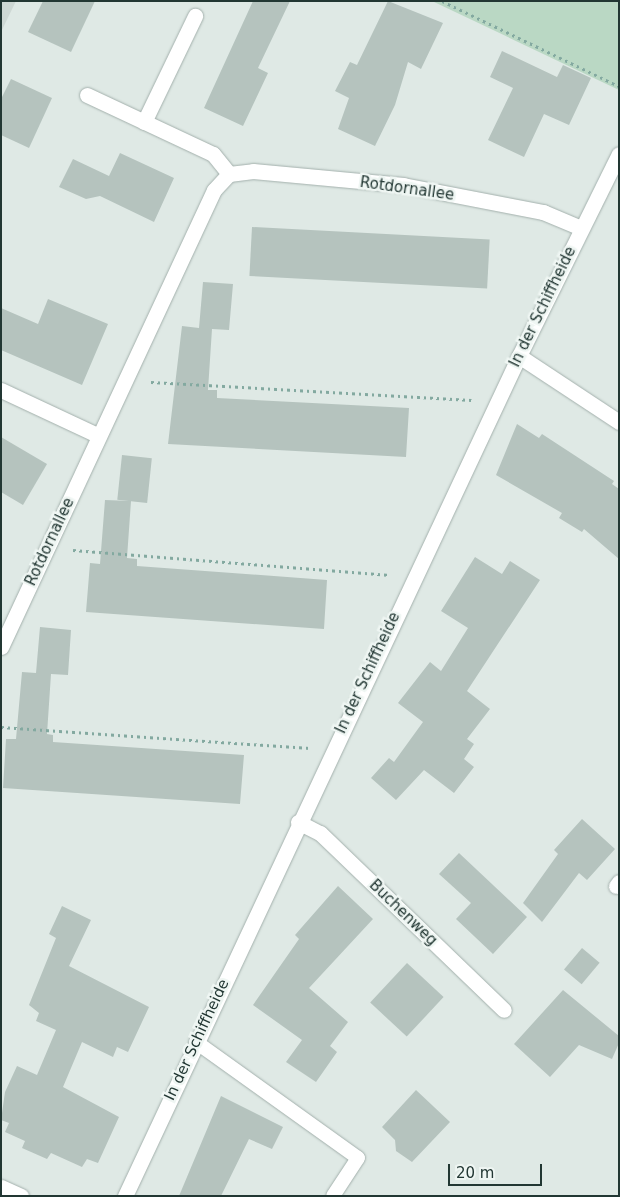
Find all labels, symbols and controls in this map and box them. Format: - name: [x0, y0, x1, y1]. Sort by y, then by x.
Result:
- street label: Rotdornallee: [359, 173, 455, 205]
- street label: In der Schiffheide: [506, 244, 580, 370]
- street label: Rotdornallee: [22, 495, 78, 589]
- street label: In der Schiffheide: [332, 609, 404, 737]
- street label: Buchenweg: [365, 876, 441, 950]
- street label: In der Schiffheide: [161, 976, 233, 1104]
- scale bar: [450, 1154, 544, 1186]
- text: 20 m: [456, 1164, 494, 1182]

